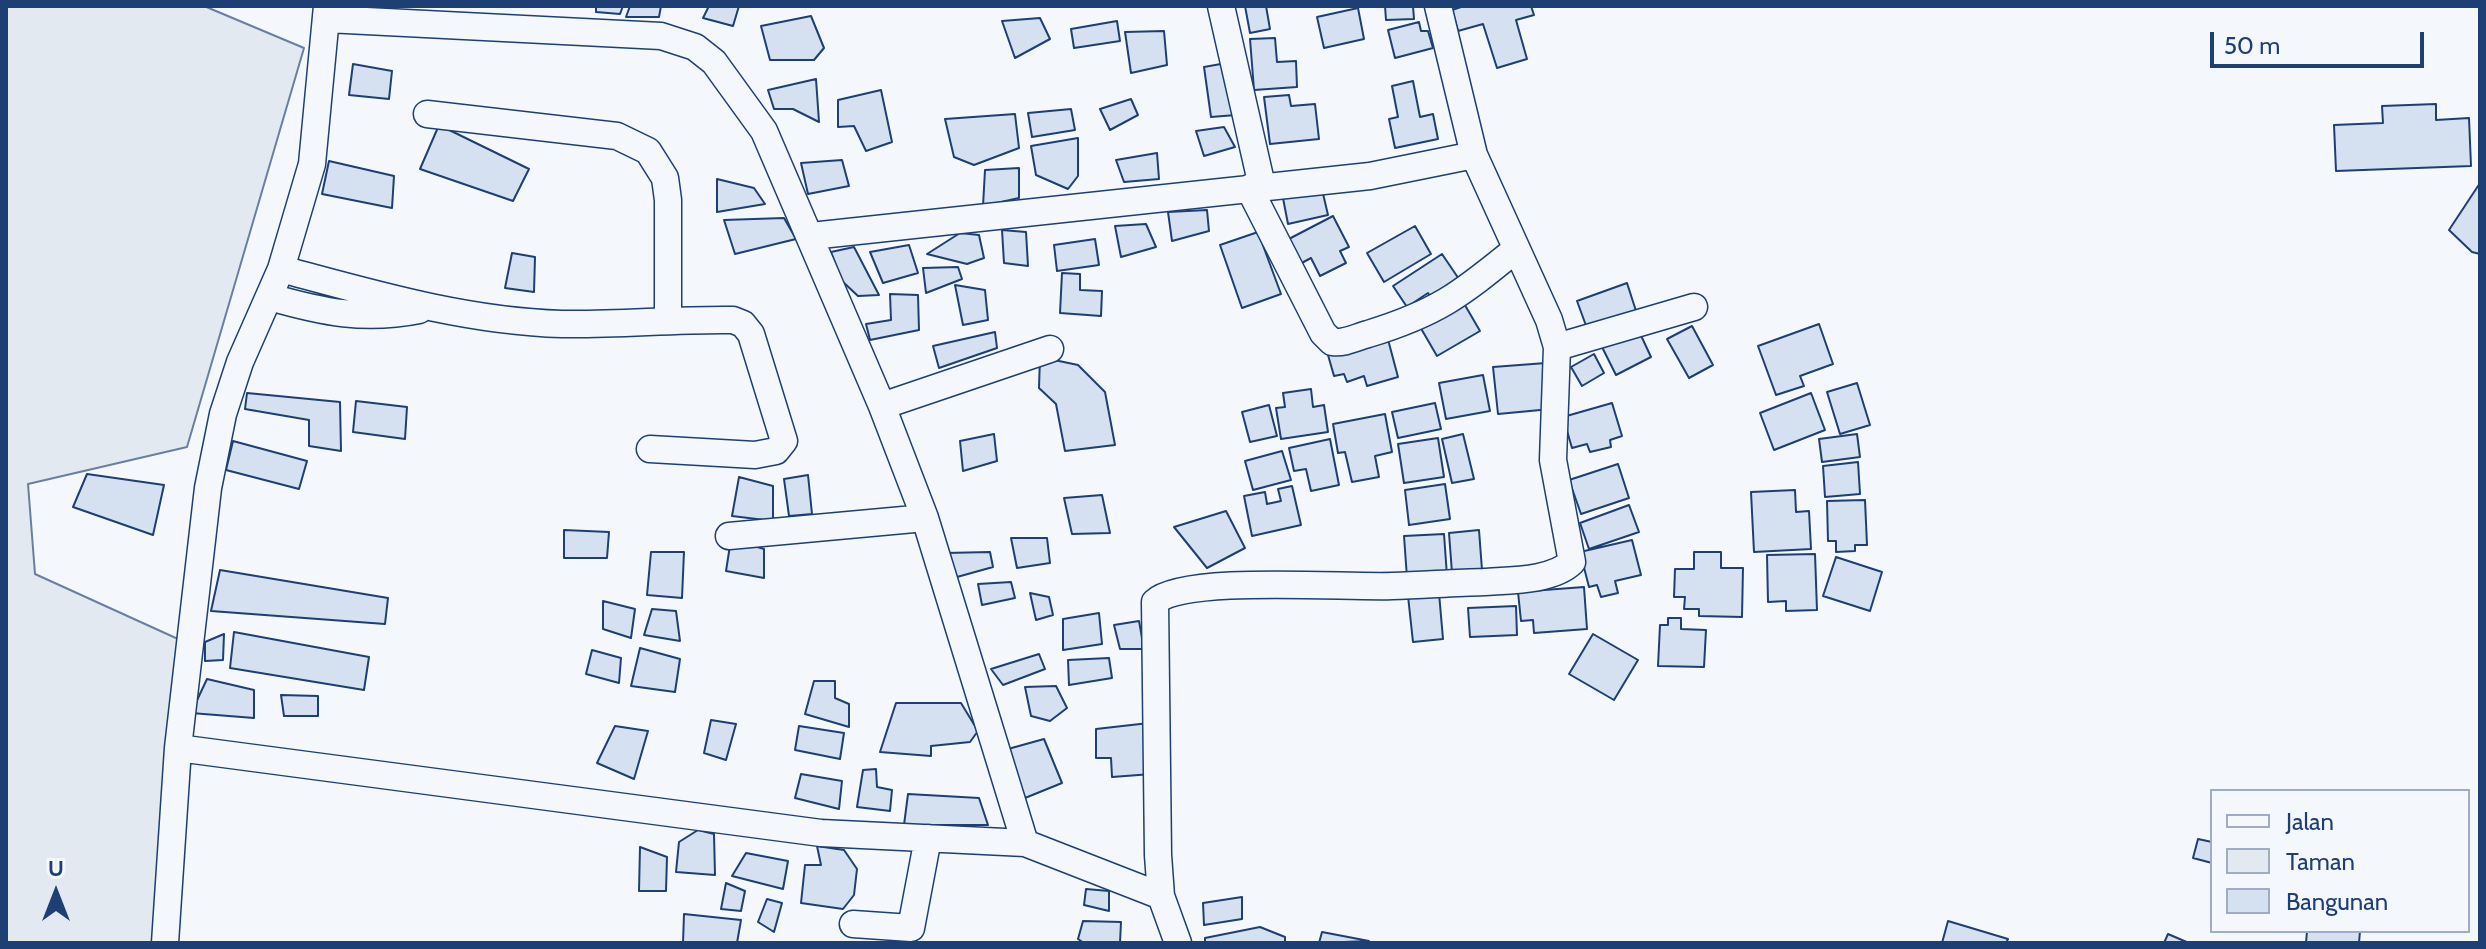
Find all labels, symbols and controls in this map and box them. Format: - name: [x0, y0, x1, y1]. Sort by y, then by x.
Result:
- scale bar: [2214, 16, 2428, 66]
- text: 50 m: [2224, 31, 2280, 60]
- legend: [2210, 789, 2470, 933]
- text: Jalan: [2286, 807, 2334, 836]
- text: Taman: [2286, 847, 2355, 876]
- north arrow: [16, 853, 96, 933]
- text: U: [48, 855, 64, 882]
- text: Bangunan: [2286, 887, 2388, 916]

